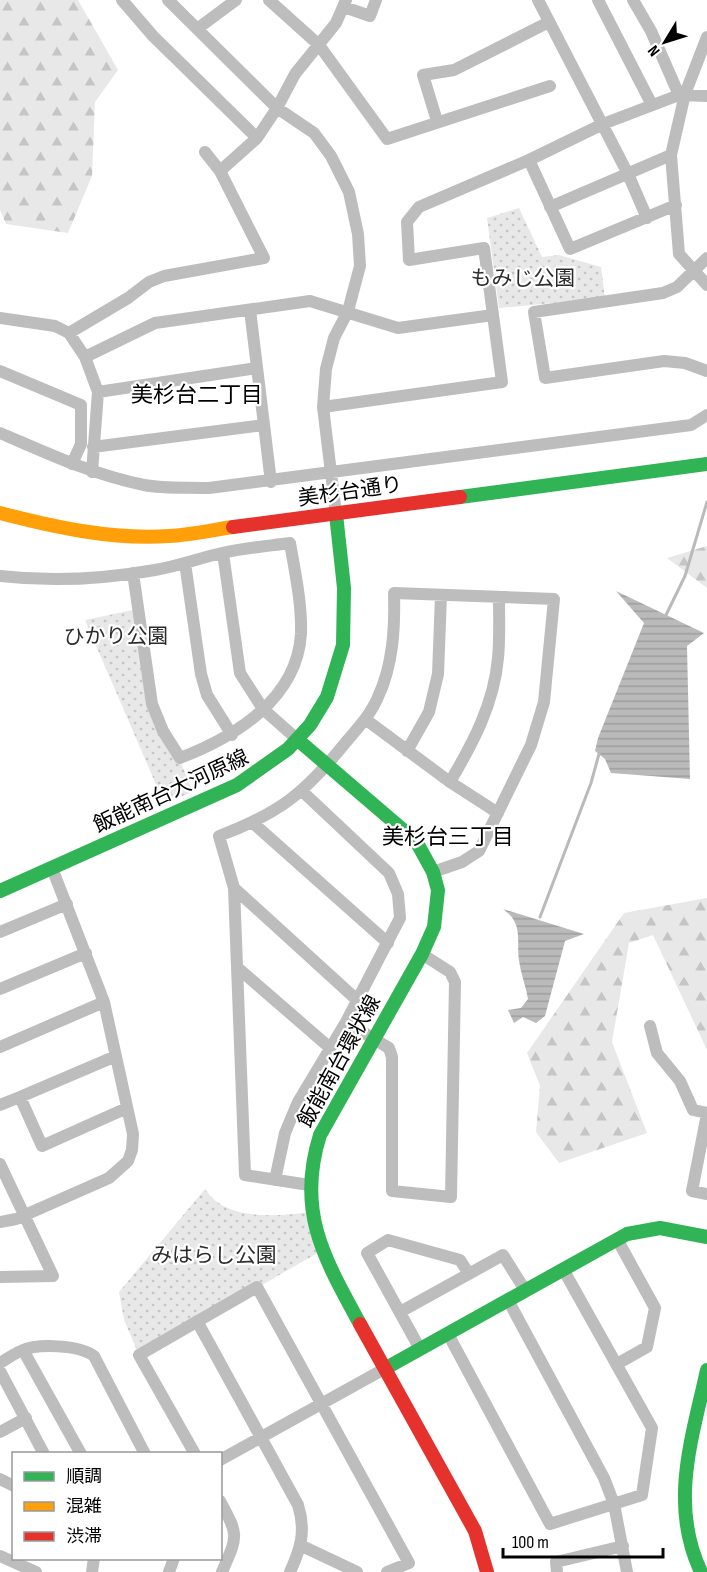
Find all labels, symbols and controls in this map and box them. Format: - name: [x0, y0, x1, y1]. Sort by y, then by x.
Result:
- north arrow: [635, 12, 695, 72]
- text: N: [644, 41, 664, 60]
- park label: もみじ公園: [471, 266, 576, 291]
- district label: 美杉台二丁目: [131, 382, 263, 409]
- street label: 美杉台通り: [296, 472, 404, 511]
- park label: ひかり公園: [64, 624, 169, 649]
- street label: 飯能南台大河原線: [90, 745, 253, 838]
- district label: 美杉台三丁目: [382, 824, 514, 851]
- street label: 飯能南台環状線: [293, 991, 386, 1132]
- park label: みはらし公園: [151, 1243, 277, 1268]
- legend: [12, 1452, 222, 1560]
- text: 順調: [66, 1466, 102, 1487]
- text: 混雑: [66, 1496, 102, 1517]
- scale bar: [503, 1521, 664, 1559]
- text: 渋滞: [66, 1526, 102, 1547]
- text: 100 m: [512, 1532, 549, 1553]

